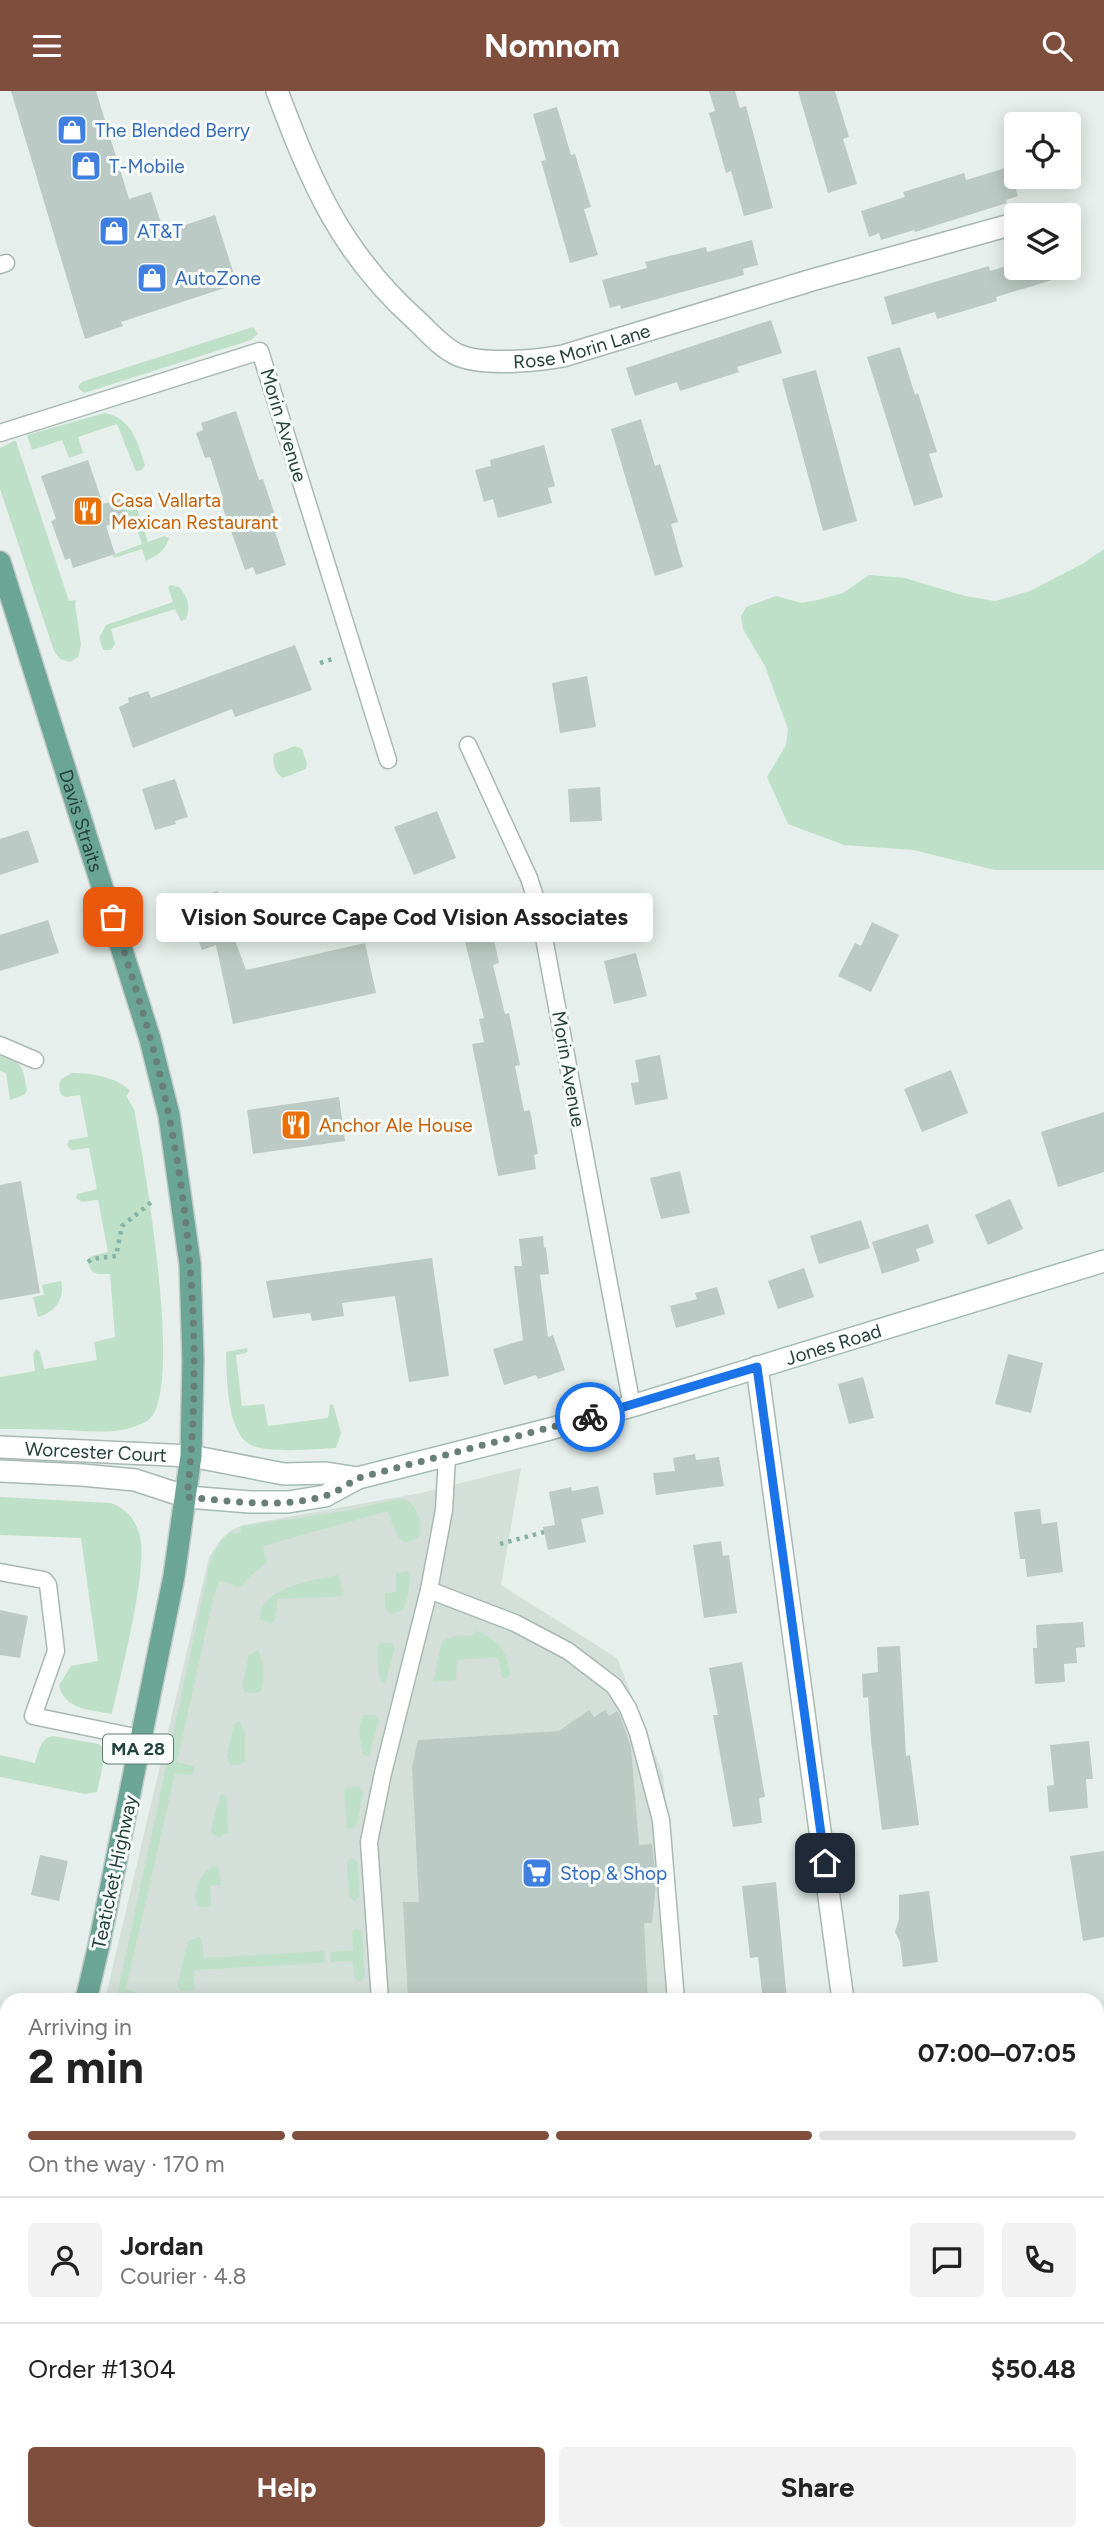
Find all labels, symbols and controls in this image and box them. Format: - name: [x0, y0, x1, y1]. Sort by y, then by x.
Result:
- icon: menu: [28, 27, 66, 65]
- text: Nomnom: [484, 27, 620, 65]
- icon: search: [1038, 27, 1076, 65]
- map controls: [1004, 112, 1081, 280]
- button: locate: [1004, 112, 1081, 189]
- shop icon: The Blended Berry: [55, 113, 89, 147]
- place label: The Blended Berry: [95, 119, 250, 142]
- shop icon: T-Mobile: [69, 149, 103, 183]
- place label: T-Mobile: [109, 155, 185, 178]
- button: layers: [1004, 203, 1081, 280]
- shop icon: AT&T: [97, 214, 131, 248]
- place label: AT&T: [137, 220, 183, 243]
- shop icon: AutoZone: [135, 261, 169, 295]
- place label: AutoZone: [175, 267, 261, 290]
- street label: Rose Morin Lane: [513, 319, 653, 373]
- street label: Morin Avenue: [255, 366, 312, 485]
- place label: Casa Vallarta Mexican Restaurant: [111, 489, 279, 534]
- restaurant icon: Casa Vallarta Mexican Restaurant: [71, 494, 105, 528]
- street label: Davis Straits: [54, 767, 108, 875]
- pin: [83, 887, 143, 947]
- callout: Vision Source Cape Cod Vision Associates: [155, 893, 652, 941]
- icon: bag: [94, 898, 132, 936]
- text: Vision Source Cape Cod Vision Associates: [181, 903, 628, 931]
- street label: Morin Avenue: [547, 1009, 590, 1129]
- restaurant icon: Anchor Ale House: [279, 1108, 313, 1142]
- place label: Anchor Ale House: [319, 1114, 473, 1137]
- street label: Jones Road: [783, 1319, 884, 1370]
- courier: [555, 1382, 625, 1452]
- icon: bike: [571, 1398, 609, 1436]
- street label: Worcester Court: [24, 1437, 167, 1467]
- road number: MA 28: [103, 1735, 173, 1763]
- street label: Teaticket Highway: [87, 1793, 142, 1951]
- pin: [795, 1833, 855, 1893]
- icon: home: [806, 1844, 844, 1882]
- supermarket icon: Stop & Shop: [520, 1856, 554, 1890]
- place label: Stop & Shop: [560, 1862, 667, 1885]
- text: Arriving in: [28, 2013, 132, 2041]
- text: 07:00–07:05: [918, 2037, 1076, 2069]
- text: 2 min: [28, 2039, 144, 2095]
- text: On the way · 170 m: [28, 2150, 225, 2178]
- button: person: [28, 2223, 102, 2297]
- button: chat: [910, 2223, 984, 2297]
- button: phone: [1002, 2223, 1076, 2297]
- text: Jordan: [120, 2230, 203, 2262]
- text: Courier · 4.8: [120, 2262, 247, 2290]
- text: Order #1304: [28, 2353, 176, 2385]
- text: $50.48: [991, 2353, 1076, 2385]
- button: Help: [28, 2447, 545, 2527]
- button: Share: [559, 2447, 1076, 2527]

